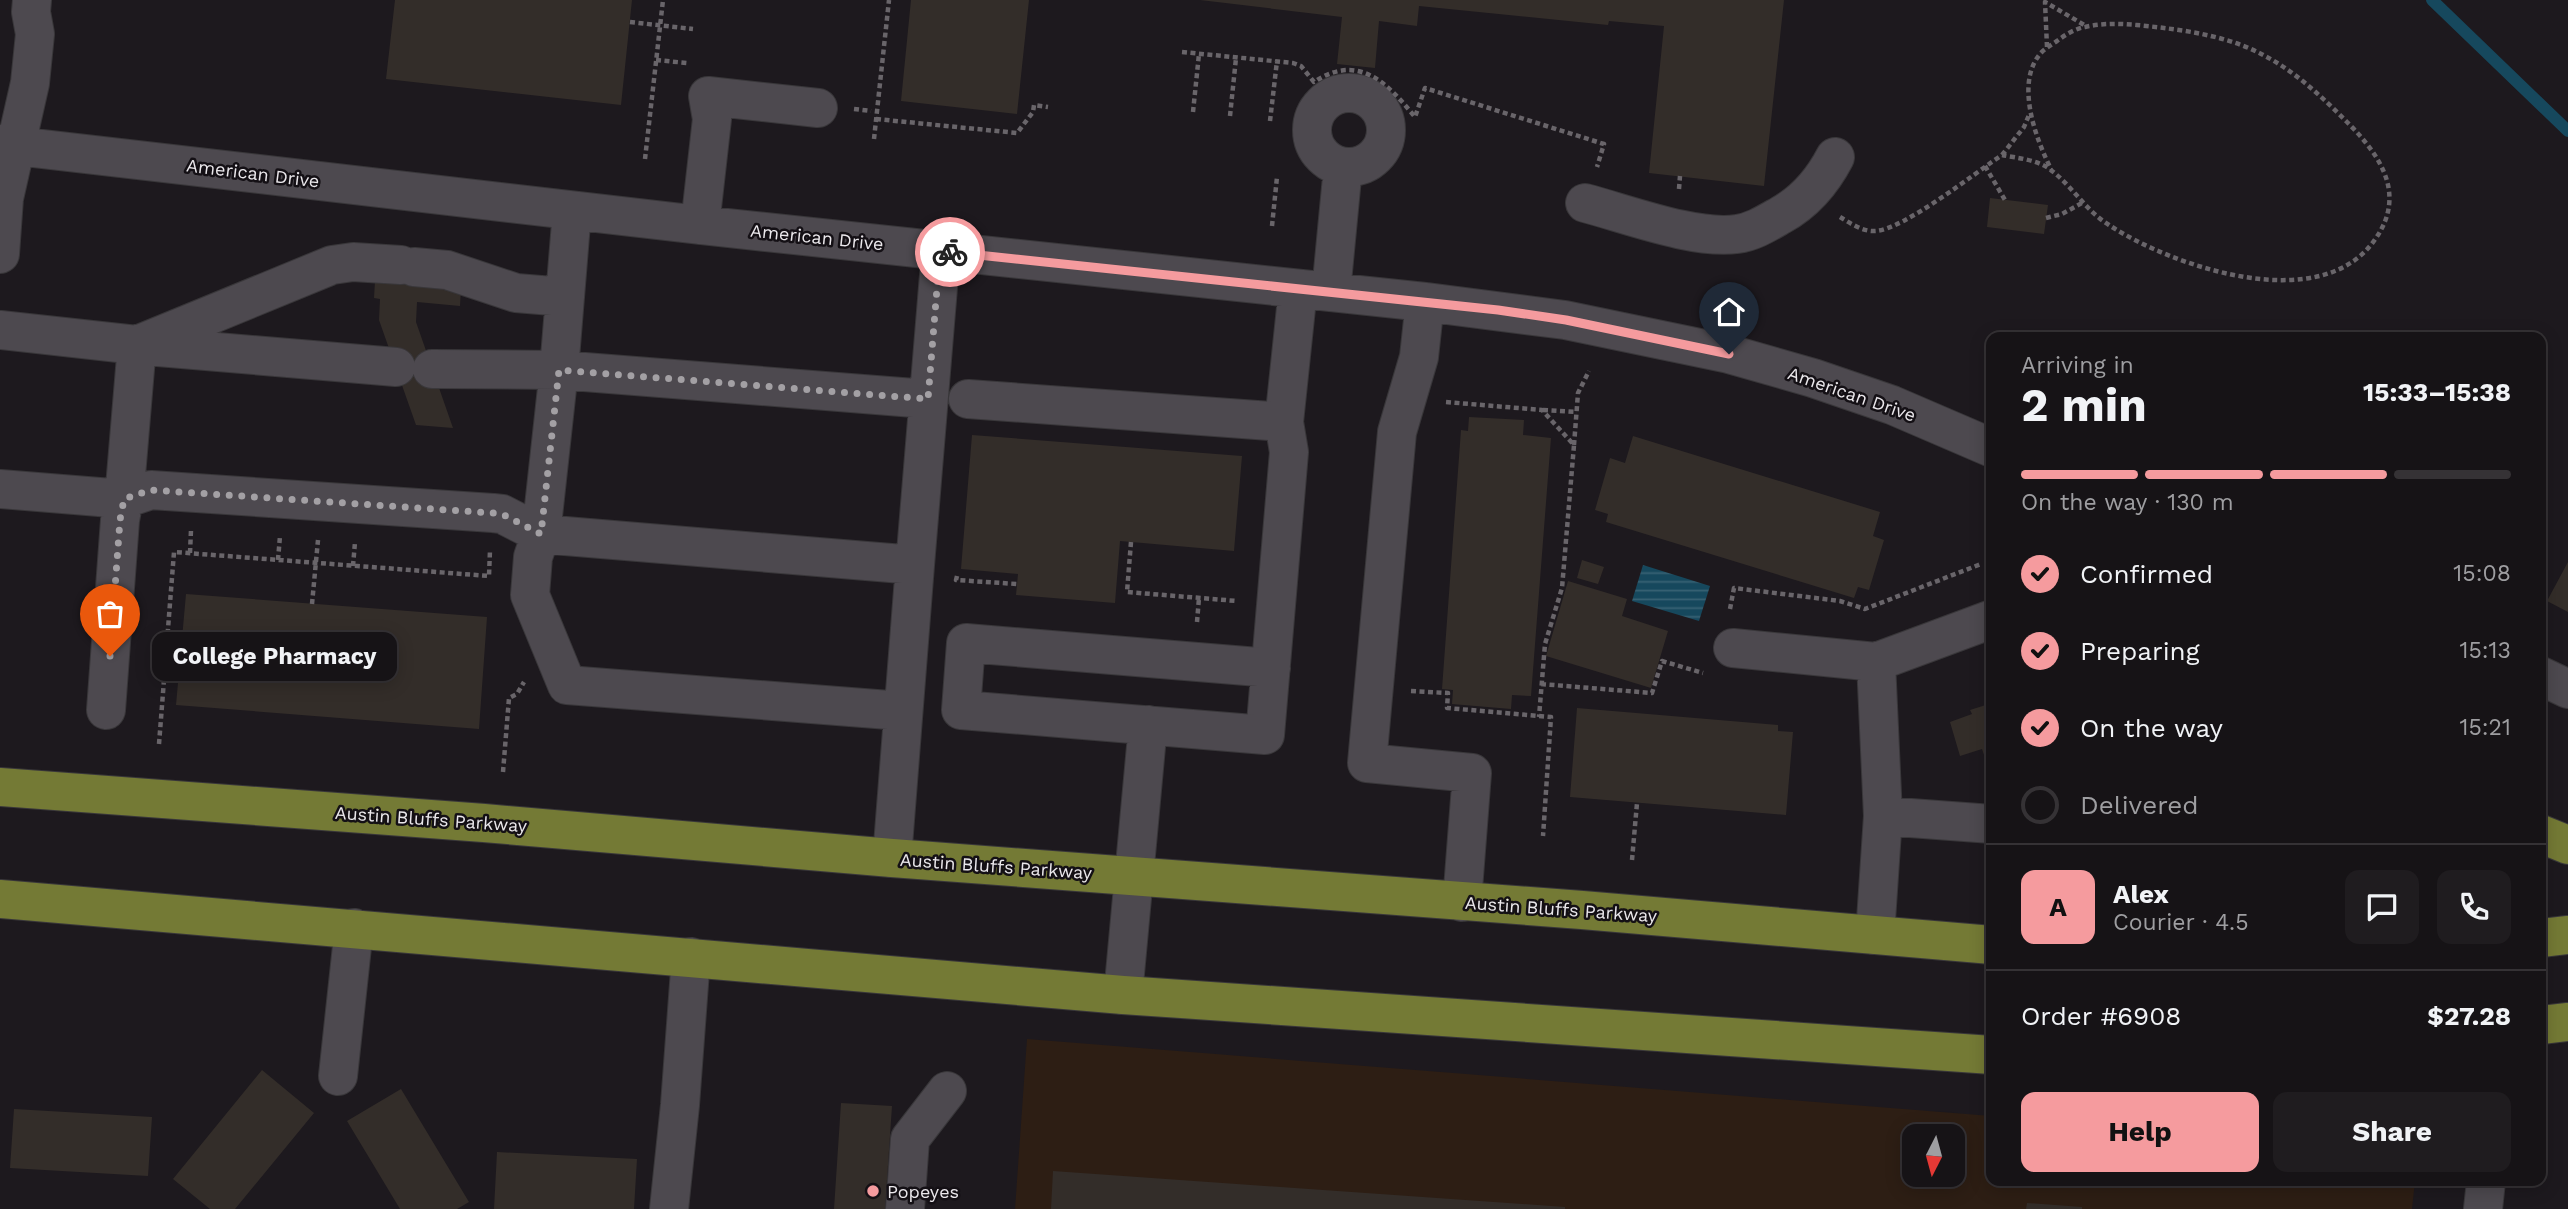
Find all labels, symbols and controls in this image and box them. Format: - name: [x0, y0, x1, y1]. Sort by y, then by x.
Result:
- street label: American Drive: [185, 154, 321, 192]
- courier: [915, 217, 985, 287]
- street label: American Drive: [749, 220, 885, 254]
- icon: bike: [931, 233, 969, 271]
- pin: [1699, 282, 1759, 354]
- icon: home: [1710, 293, 1748, 331]
- text: Arriving in: [2021, 352, 2134, 379]
- street label: American Drive: [1785, 362, 1919, 426]
- text: 15:33–15:38: [2363, 377, 2511, 407]
- text: 2 min: [2021, 378, 2147, 432]
- text: On the way · 130 m: [2021, 489, 2234, 516]
- icon: check: [2021, 555, 2059, 593]
- text: Confirmed: [2080, 559, 2213, 589]
- text: 15:08: [2453, 560, 2511, 587]
- pin: [80, 584, 140, 656]
- icon: bag: [91, 595, 129, 633]
- callout: College Pharmacy: [152, 632, 397, 680]
- icon: check: [2021, 632, 2059, 670]
- text: Preparing: [2080, 636, 2200, 666]
- text: 15:13: [2459, 637, 2511, 664]
- text: College Pharmacy: [172, 643, 377, 670]
- icon: check: [2021, 709, 2059, 747]
- text: On the way: [2080, 713, 2223, 743]
- text: 15:21: [2459, 714, 2511, 741]
- text: Delivered: [2080, 790, 2199, 820]
- street label: Austin Bluffs Parkway: [334, 802, 528, 836]
- street label: Austin Bluffs Parkway: [899, 849, 1093, 883]
- button: chat: [2345, 870, 2419, 944]
- button: phone: [2437, 870, 2511, 944]
- text: Alex: [2113, 879, 2169, 909]
- street label: Austin Bluffs Parkway: [1464, 892, 1658, 926]
- text: A: [2049, 892, 2067, 922]
- text: Courier · 4.5: [2113, 909, 2249, 936]
- text: Order #6908: [2021, 1001, 2181, 1031]
- text: $27.28: [2427, 1001, 2511, 1031]
- button: Help: [2021, 1092, 2259, 1172]
- button: Share: [2273, 1092, 2511, 1172]
- north arrow: [1902, 1124, 1965, 1186]
- map controls: [1902, 1124, 1965, 1187]
- place label: Popeyes: [887, 1181, 959, 1202]
- marker: Popeyes: [865, 1183, 881, 1199]

